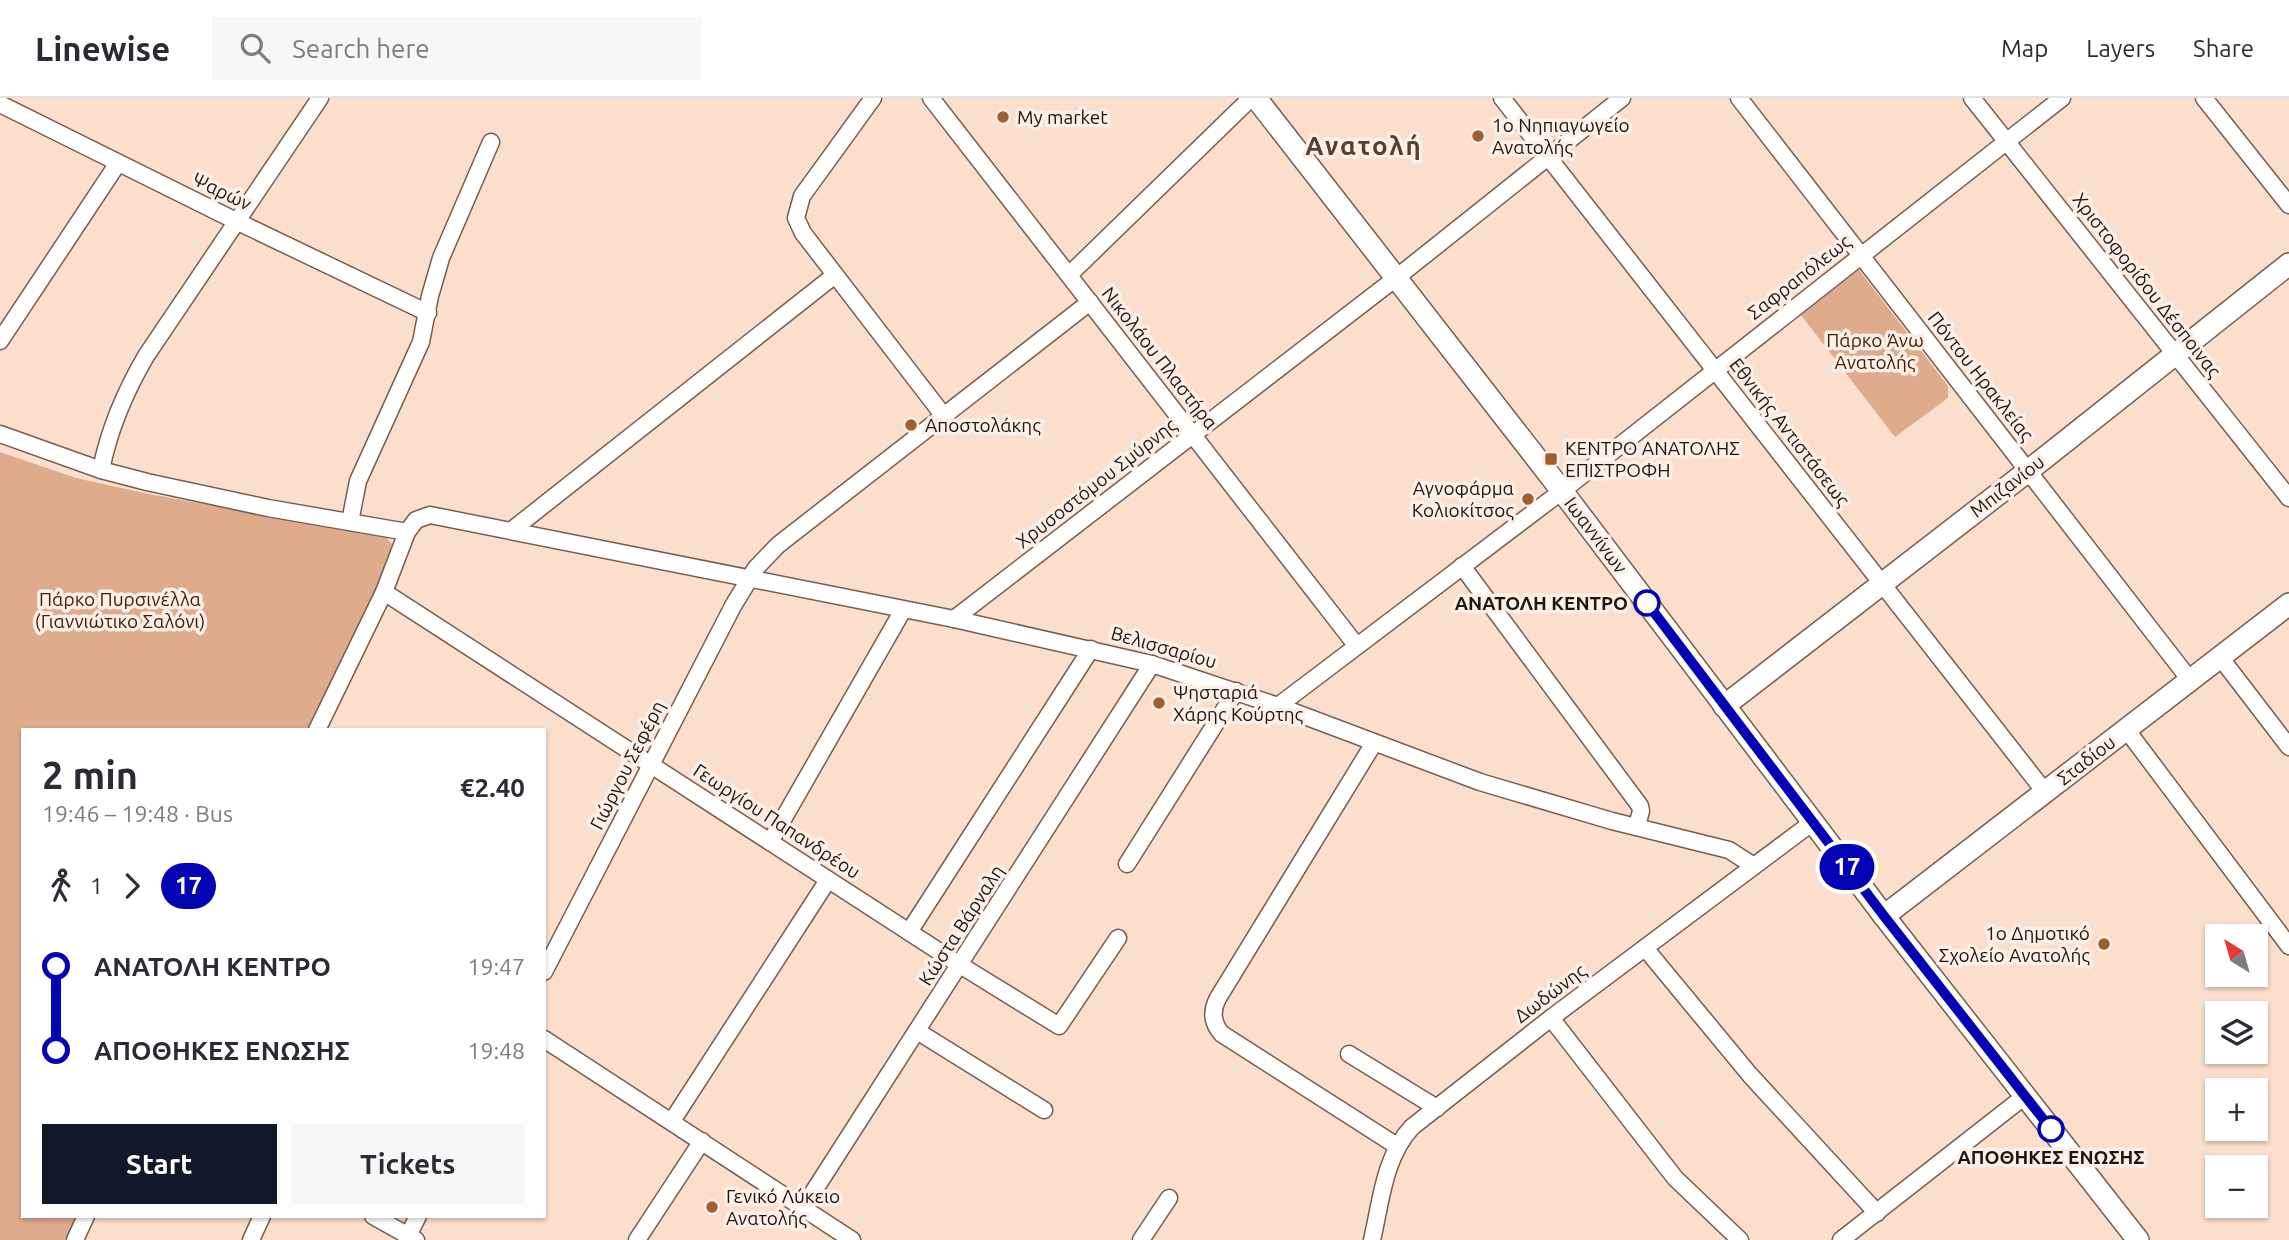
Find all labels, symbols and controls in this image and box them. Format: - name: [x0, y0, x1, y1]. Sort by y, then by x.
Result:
- search box: [212, 17, 702, 80]
- icon: search: [236, 29, 274, 67]
- text: Linewise: [35, 30, 170, 67]
- text: Search here: [292, 34, 430, 63]
- text: Map: [2001, 35, 2048, 62]
- text: Layers: [2086, 35, 2155, 62]
- text: Share: [2193, 35, 2254, 62]
- place label: My market: [1017, 106, 1108, 128]
- marker: My market: [995, 109, 1011, 125]
- place label: 1ο Νηπιαγωγείο Ανατολής: [1492, 114, 1630, 158]
- marker: 1ο Νηπιαγωγείο Ανατολής: [1470, 128, 1486, 144]
- district label: Ανατολή: [1305, 131, 1423, 160]
- street label: Ψαρών: [189, 167, 255, 215]
- street label: Χριστοφορίδου Δέσποινας: [2068, 189, 2226, 382]
- street label: Σαφραπόλεως: [1743, 230, 1855, 324]
- street label: Νικολάου Πλαστήρα: [1098, 282, 1222, 434]
- street label: Πόντου Ηρακλείας: [1924, 307, 2039, 445]
- park label: Πάρκο Άνω Ανατολής: [1826, 329, 1924, 373]
- street label: Εθνικής Αντιστάσεως: [1725, 354, 1855, 511]
- street label: Χρυσοστόμου Σμύρνης: [1011, 413, 1181, 552]
- place label: Αποστολάκης: [925, 414, 1041, 436]
- marker: Αποστολάκης: [903, 417, 919, 433]
- place label: ΚΕΝΤΡΟ ΑΝΑΤΟΛΗΣ ΕΠΙΣΤΡΟΦΗ: [1565, 437, 1740, 481]
- street label: Μπιζανίου: [1966, 450, 2048, 522]
- marker: ΚΕΝΤΡΟ ΑΝΑΤΟΛΗΣ ΕΠΙΣΤΡΟΦΗ: [1543, 451, 1559, 467]
- place label: Αγνοφάρμα Κολιοκίτσος: [1412, 477, 1514, 521]
- marker: Αγνοφάρμα Κολιοκίτσος: [1520, 491, 1536, 507]
- street label: Ιωαννίνων: [1560, 492, 1632, 578]
- park label: Πάρκο Πυρσινέλλα (Γιαννιώτικο Σαλόνι): [35, 588, 205, 632]
- marker: ΑΝΑΤΟΛΗ ΚΕΝΤΡΟ: [1634, 590, 1660, 616]
- place label: ΑΝΑΤΟΛΗ ΚΕΝΤΡΟ: [1455, 592, 1628, 614]
- street label: Βελισσαρίου: [1109, 621, 1219, 673]
- place label: Ψησταριά Χάρης Κούρτης: [1173, 681, 1304, 725]
- marker: Ψησταριά Χάρης Κούρτης: [1151, 695, 1167, 711]
- street label: Γιώργου Σεφέρη: [585, 697, 669, 833]
- street label: Σταδίου: [2053, 731, 2119, 789]
- text: 2 min: [42, 754, 138, 796]
- street label: Γεωργίου Παπανδρέου: [690, 759, 864, 883]
- text: €2.40: [460, 773, 525, 802]
- text: 19:46 – 19:48 · Bus: [42, 801, 233, 826]
- line badge: 17: [1815, 844, 1878, 890]
- text: 17: [1833, 853, 1861, 880]
- street label: Κώστα Βάρναλη: [914, 861, 1008, 989]
- icon: walk: [42, 867, 80, 905]
- icon: forward: [113, 867, 151, 905]
- text: 17: [175, 872, 202, 899]
- text: 1: [90, 873, 103, 898]
- place label: 1ο Δημοτικό Σχολείο Ανατολής: [1939, 922, 2090, 966]
- north arrow: [2205, 924, 2268, 987]
- map controls: [2205, 924, 2268, 1218]
- marker: 1ο Δημοτικό Σχολείο Ανατολής: [2096, 936, 2112, 952]
- text: ΑΝΑΤΟΛΗ ΚΕΝΤΡΟ: [94, 952, 331, 981]
- text: 19:47: [467, 954, 525, 979]
- street label: Δωδώνης: [1510, 959, 1590, 1027]
- button: layers: [2205, 1001, 2268, 1064]
- text: ΑΠΟΘΗΚΕΣ ΕΝΩΣΗΣ: [94, 1036, 350, 1065]
- text: 19:48: [467, 1038, 525, 1063]
- button: +: [2205, 1078, 2268, 1141]
- marker: ΑΠΟΘΗΚΕΣ ΕΝΩΣΗΣ: [2038, 1116, 2064, 1142]
- button: Start: [42, 1124, 277, 1204]
- button: Tickets: [291, 1124, 525, 1204]
- place label: ΑΠΟΘΗΚΕΣ ΕΝΩΣΗΣ: [1958, 1146, 2144, 1168]
- button: −: [2205, 1155, 2268, 1218]
- place label: Γενικό Λύκειο Ανατολής: [726, 1185, 840, 1229]
- marker: Γενικό Λύκειο Ανατολής: [704, 1199, 720, 1215]

